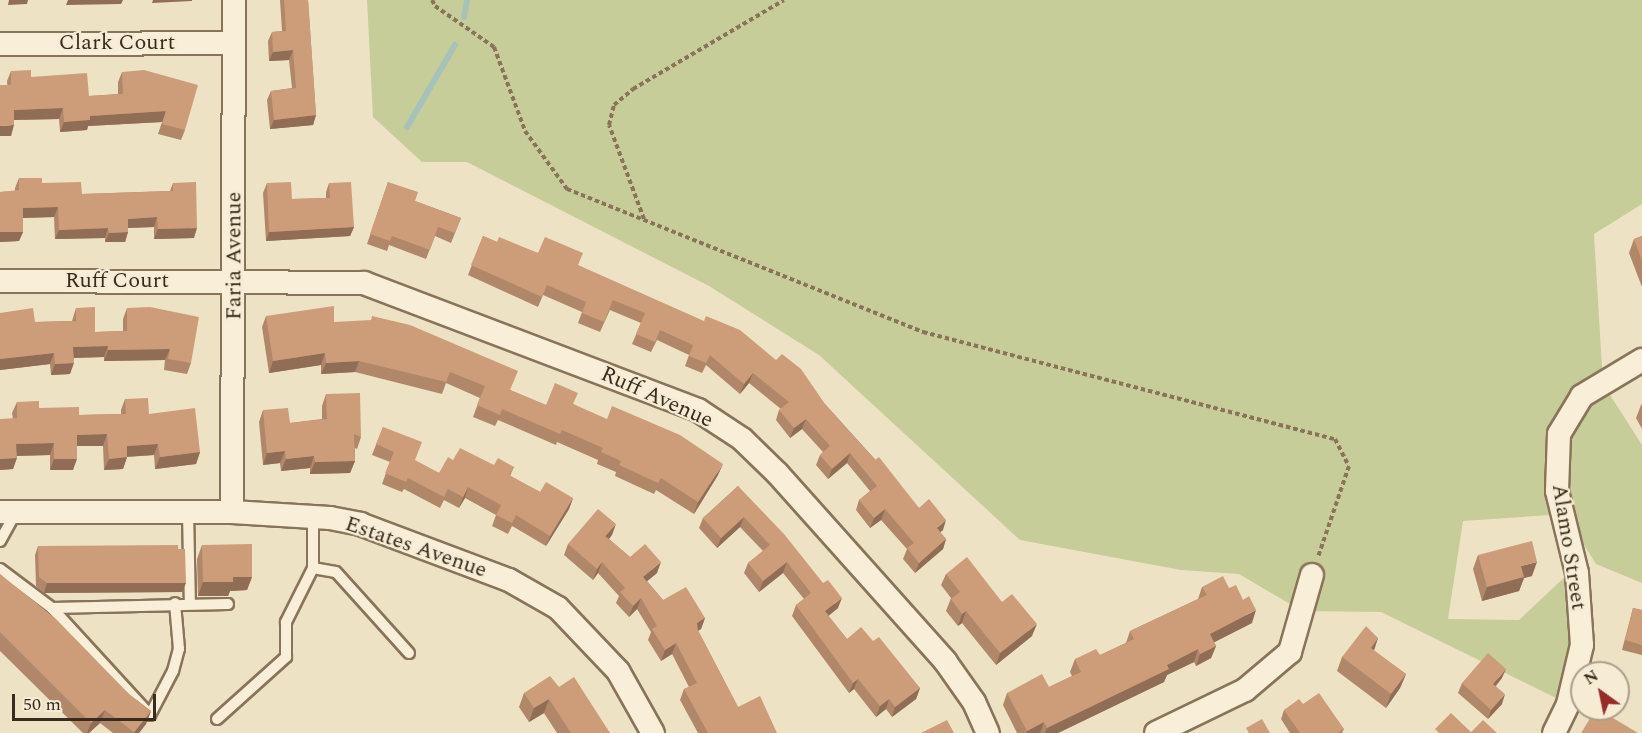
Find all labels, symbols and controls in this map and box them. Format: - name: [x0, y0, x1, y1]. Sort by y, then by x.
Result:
- street label: Clark Court: [59, 30, 175, 56]
- street label: Faria Avenue: [221, 192, 247, 320]
- street label: Ruff Court: [65, 268, 169, 294]
- street label: Ruff Avenue: [597, 361, 717, 433]
- street label: Alamo Street: [1546, 482, 1592, 612]
- street label: Estates Avenue: [342, 510, 490, 584]
- north arrow: [1570, 661, 1630, 721]
- text: N: [1579, 664, 1603, 691]
- scale bar: [15, 682, 159, 720]
- text: 50 m: [23, 691, 61, 718]

